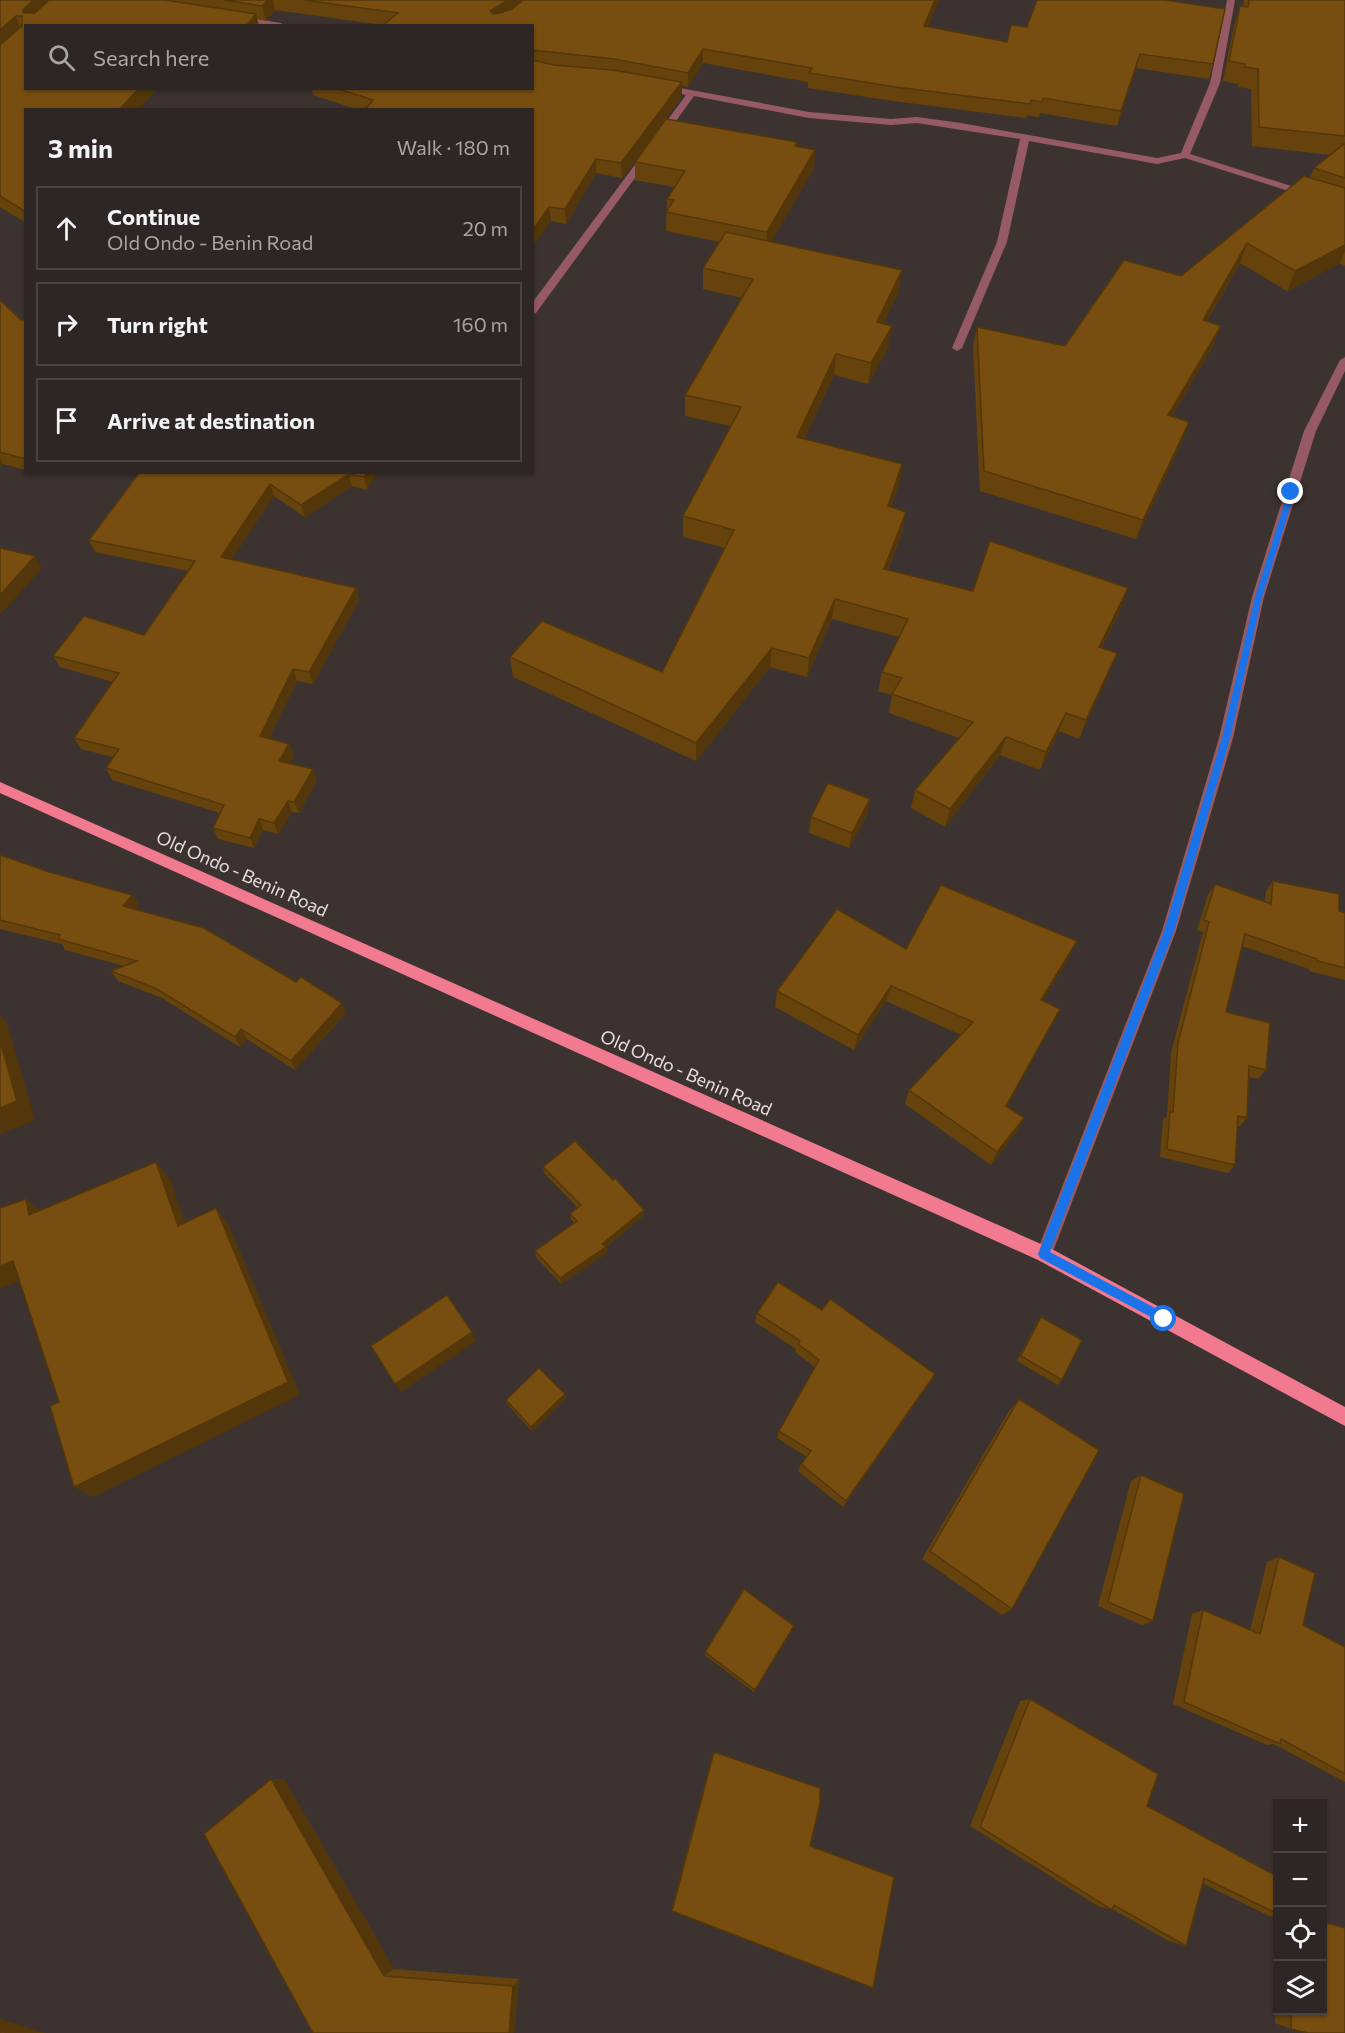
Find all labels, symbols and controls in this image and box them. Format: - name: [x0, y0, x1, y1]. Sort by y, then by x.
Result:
- search box: [24, 24, 534, 90]
- icon: search: [45, 41, 78, 74]
- text: Search here: [93, 44, 209, 71]
- text: 3 min: [48, 132, 113, 163]
- text: Walk · 180 m: [397, 135, 510, 159]
- text: Continue: [107, 203, 200, 230]
- icon: ahead: [50, 212, 83, 245]
- text: 20 m: [463, 216, 508, 240]
- text: Old Ondo - Benin Road: [107, 230, 313, 254]
- icon: right: [50, 308, 83, 341]
- text: Turn right: [107, 311, 208, 338]
- text: 160 m: [453, 312, 508, 336]
- icon: arrive: [50, 404, 83, 437]
- text: Arrive at destination: [107, 407, 315, 434]
- route end: [1277, 478, 1303, 504]
- street label: Old Ondo - Benin Road: [153, 825, 332, 921]
- street label: Old Ondo - Benin Road: [597, 1024, 776, 1120]
- route start: [1150, 1305, 1176, 1331]
- map controls: [1273, 1799, 1327, 2015]
- button: +: [1273, 1799, 1327, 1853]
- button: −: [1273, 1853, 1327, 1907]
- button: locate: [1273, 1907, 1327, 1961]
- button: layers: [1273, 1961, 1327, 2015]

